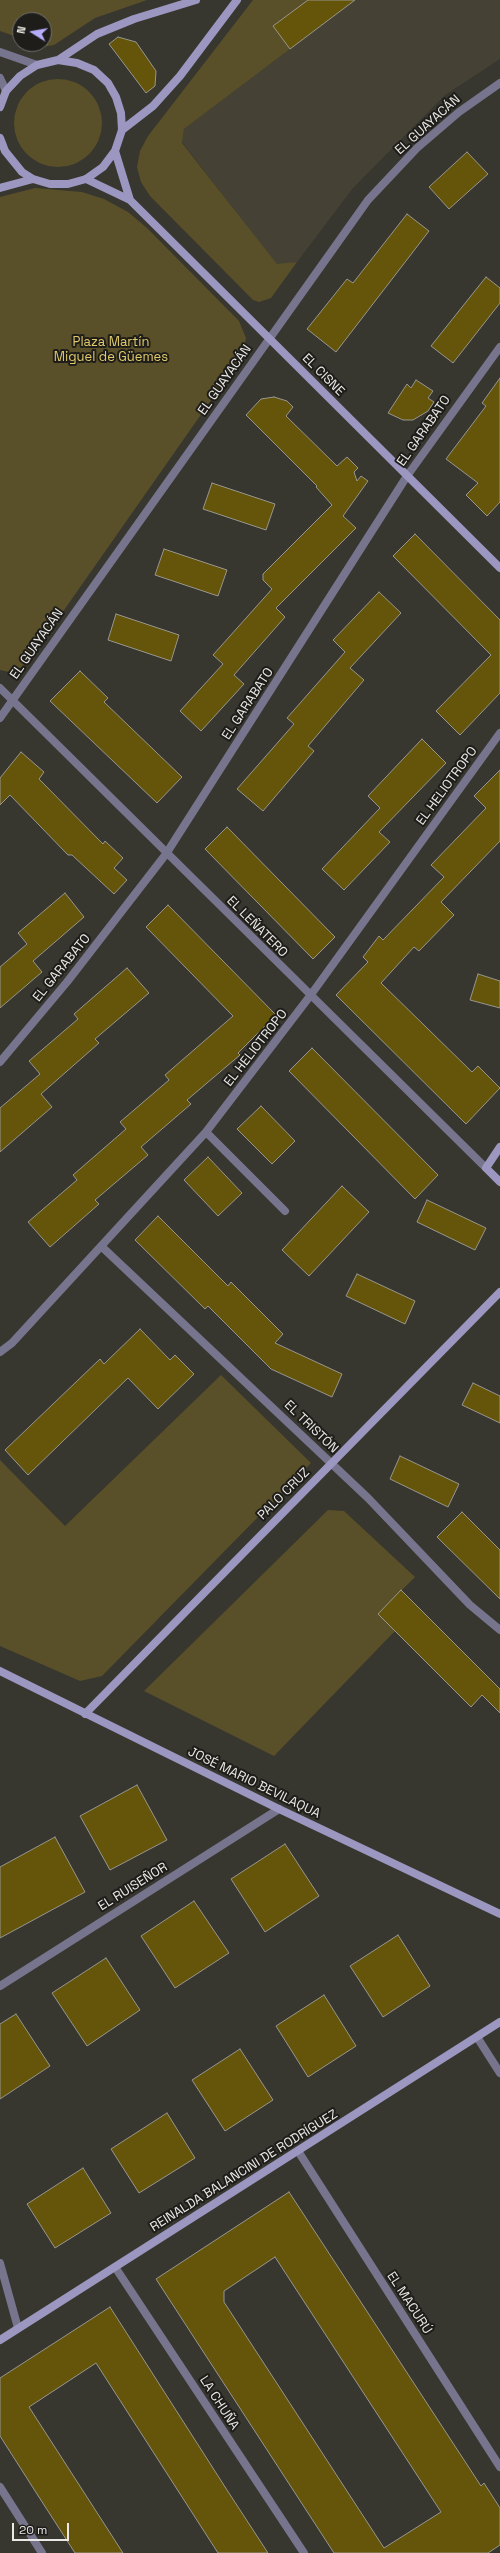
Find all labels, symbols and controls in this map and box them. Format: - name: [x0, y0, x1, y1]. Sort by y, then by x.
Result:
- north arrow: [12, 12, 52, 52]
- text: N: [14, 25, 29, 35]
- street label: EL GUAYACÁN: [392, 92, 464, 158]
- park label: Plaza Martín Miguel de Güemes: [54, 334, 168, 365]
- street label: EL GUAYACÁN: [195, 342, 255, 418]
- street label: EL CISNE: [299, 351, 347, 399]
- street label: EL GARABATO: [394, 393, 454, 469]
- street label: EL GUAYACÁN: [7, 606, 67, 682]
- street label: EL GARABATO: [219, 665, 277, 743]
- street label: EL HELIOTROPO: [413, 744, 481, 828]
- street label: EL LEÑATERO: [223, 893, 291, 961]
- street label: EL GARABATO: [30, 931, 94, 1005]
- street label: EL HELIOTROPO: [221, 1006, 291, 1090]
- street label: EL TRISTÓN: [281, 1397, 341, 1457]
- street label: PALO CRUZ: [255, 1465, 313, 1523]
- street label: JOSÉ MARIO BEVILAQUA: [185, 1744, 323, 1822]
- street label: EL RUISEÑOR: [96, 1860, 170, 1914]
- street label: REINALDA BALANCINI DE RODRÍGUEZ: [147, 2107, 341, 2235]
- street label: EL MACURÚ: [383, 2269, 435, 2337]
- street label: LA CHUÑA: [196, 2373, 242, 2433]
- scale bar: [14, 2515, 71, 2541]
- text: 20 m: [19, 2522, 47, 2538]

